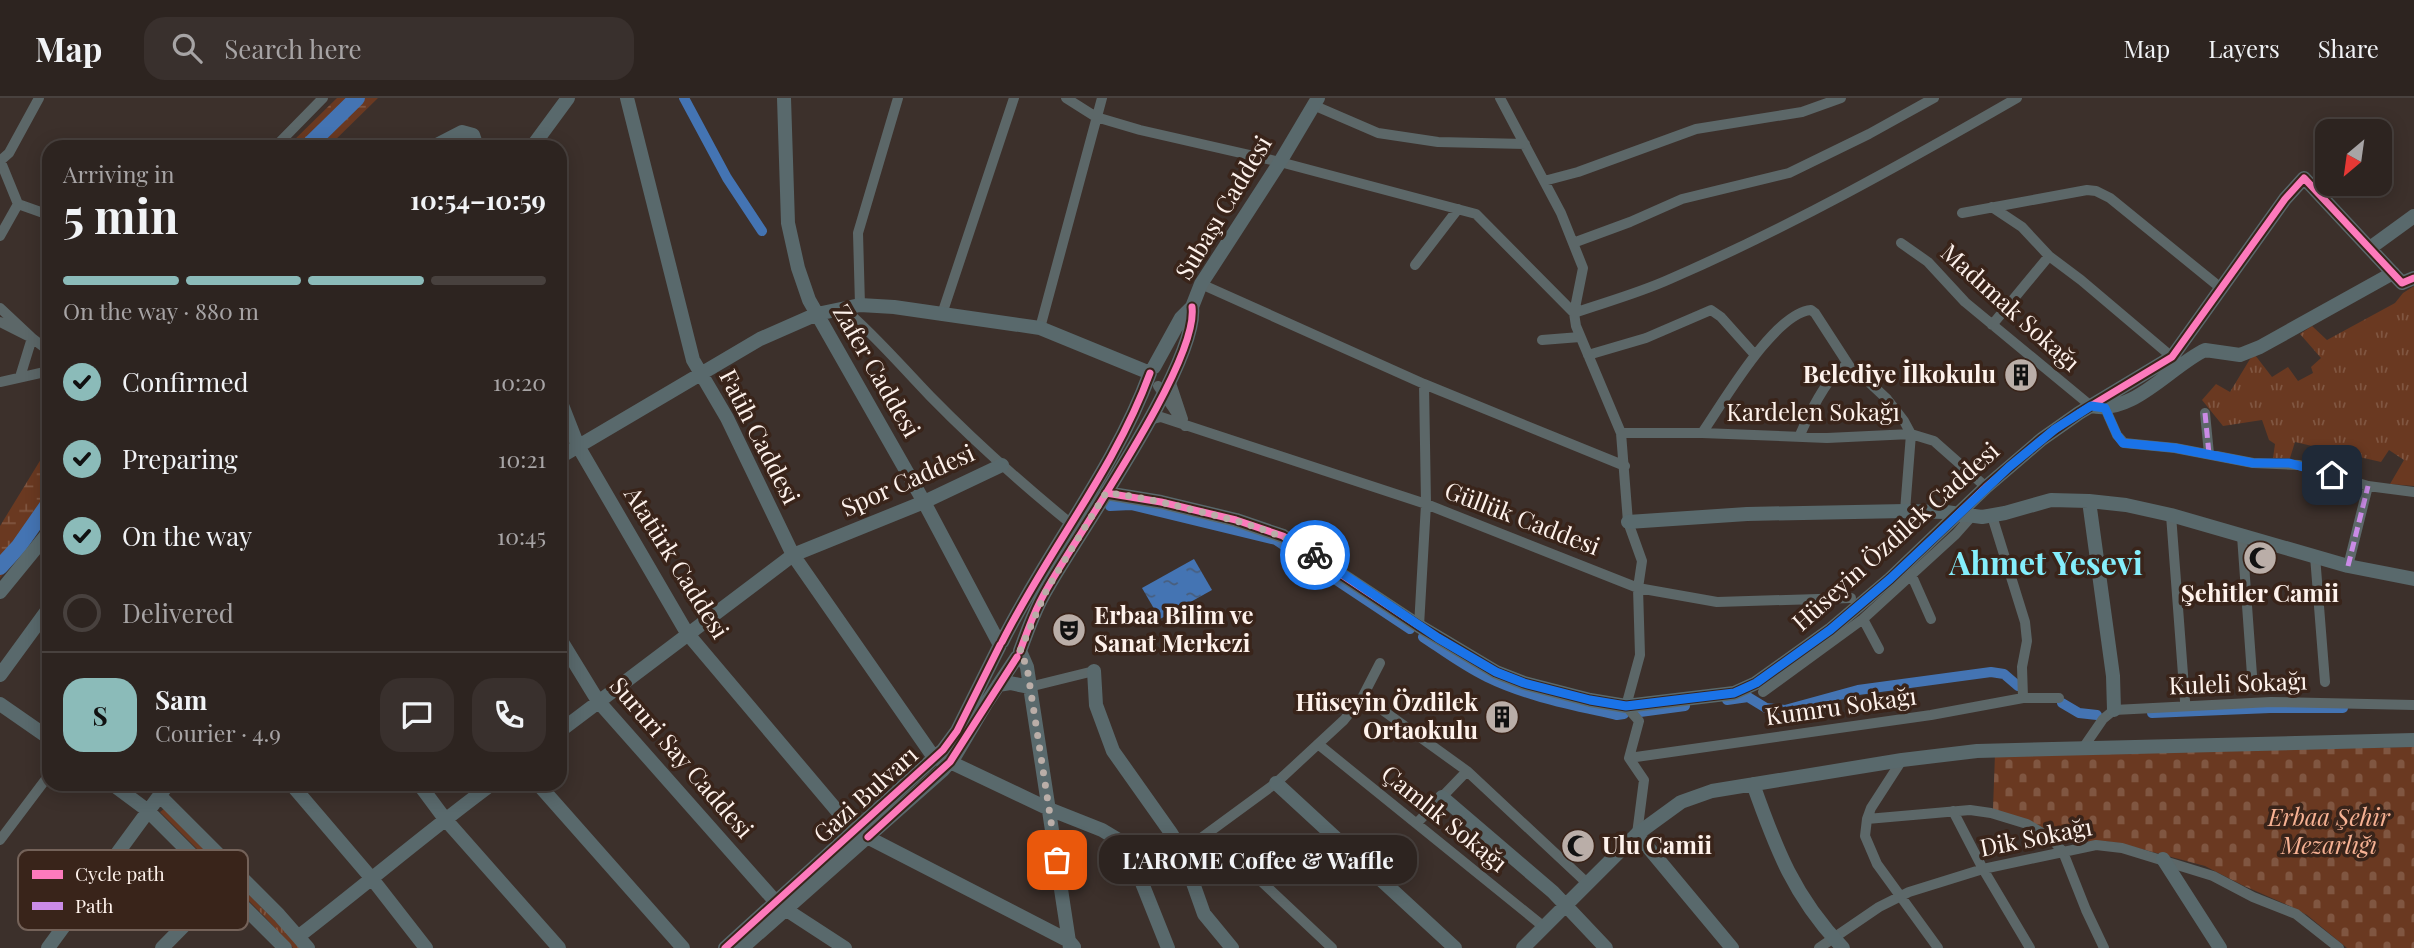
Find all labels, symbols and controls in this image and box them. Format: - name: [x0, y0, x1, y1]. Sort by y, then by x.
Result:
- search box: [144, 17, 634, 80]
- text: Map: [35, 26, 102, 70]
- icon: search: [168, 29, 206, 67]
- text: Search here: [224, 31, 362, 66]
- text: Map: [2124, 32, 2170, 64]
- text: Layers: [2208, 32, 2280, 64]
- text: Share: [2318, 32, 2379, 64]
- north arrow: [2315, 119, 2392, 196]
- map controls: [2315, 119, 2392, 196]
- street label: Subaşı Caddesi: [1167, 129, 1278, 285]
- text: Arriving in: [63, 158, 175, 189]
- text: 10:54–10:59: [410, 182, 546, 217]
- text: 5 min: [63, 184, 178, 246]
- street label: Madımak Sokağı: [1935, 236, 2088, 377]
- text: On the way · 880 m: [63, 295, 259, 326]
- street label: Zafer Caddesi: [827, 298, 929, 442]
- building icon: Belediye İlkokulu: [2002, 356, 2040, 394]
- place label: Belediye İlkokulu: [1803, 357, 1996, 389]
- icon: check: [63, 363, 101, 401]
- street label: Fatih Caddesi: [713, 363, 808, 509]
- text: Confirmed: [122, 364, 249, 399]
- text: 10:20: [493, 366, 546, 397]
- street label: Kardelen Sokağı: [1726, 395, 1900, 427]
- street label: Hüseyin Özdilek Caddesi: [1784, 434, 2005, 637]
- street label: Spor Caddesi: [836, 436, 979, 523]
- icon: check: [63, 440, 101, 478]
- text: Preparing: [122, 441, 238, 476]
- text: 10:21: [498, 443, 546, 474]
- pin: [2302, 445, 2362, 505]
- icon: home: [2313, 456, 2351, 494]
- street label: Güllük Caddesi: [1441, 473, 1605, 561]
- street label: Atatürk Caddesi: [618, 479, 737, 644]
- icon: check: [63, 517, 101, 555]
- text: On the way: [122, 518, 252, 553]
- text: 10:45: [497, 520, 546, 551]
- courier: [1280, 520, 1350, 590]
- icon: bike: [1296, 536, 1334, 574]
- mosque icon: Şehitler Camii: [2241, 539, 2279, 577]
- district label: Ahmet Yesevi: [1948, 540, 2143, 583]
- place label: Şehitler Camii: [2181, 576, 2340, 608]
- text: Delivered: [122, 595, 234, 630]
- place label: Erbaa Bilim ve Sanat Merkezi: [1094, 598, 1254, 658]
- theatre icon: Erbaa Bilim ve Sanat Merkezi: [1050, 611, 1088, 649]
- street label: Kuleli Sokağı: [2168, 664, 2308, 700]
- street label: Sururi Say Caddesi: [604, 669, 761, 844]
- button: chat: [380, 678, 454, 752]
- button: phone: [472, 678, 546, 752]
- street label: Kumru Sokağı: [1763, 679, 1918, 731]
- text: Sam: [155, 682, 207, 717]
- place label: Hüseyin Özdilek Ortaokulu: [1296, 685, 1479, 745]
- text: S: [92, 698, 108, 733]
- building icon: Hüseyin Özdilek Ortaokulu: [1483, 698, 1521, 736]
- text: Courier · 4.9: [155, 717, 281, 748]
- street label: Gazi Bulvarı: [806, 738, 924, 849]
- street label: Çamlık Sokağı: [1376, 757, 1515, 878]
- park label: Erbaa Şehir Mezarlığı: [2267, 800, 2391, 860]
- street label: Dik Sokağı: [1977, 809, 2095, 863]
- mosque icon: Ulu Camii: [1559, 827, 1597, 865]
- place label: Ulu Camii: [1602, 828, 1712, 860]
- pin: [1027, 830, 1087, 890]
- callout: L'AROME Coffee & Waffle: [1099, 836, 1418, 884]
- icon: bag: [1038, 841, 1076, 879]
- text: L'AROME Coffee & Waffle: [1122, 844, 1394, 875]
- legend: [18, 850, 248, 930]
- text: Cycle path: [75, 860, 165, 886]
- text: Path: [75, 892, 113, 918]

